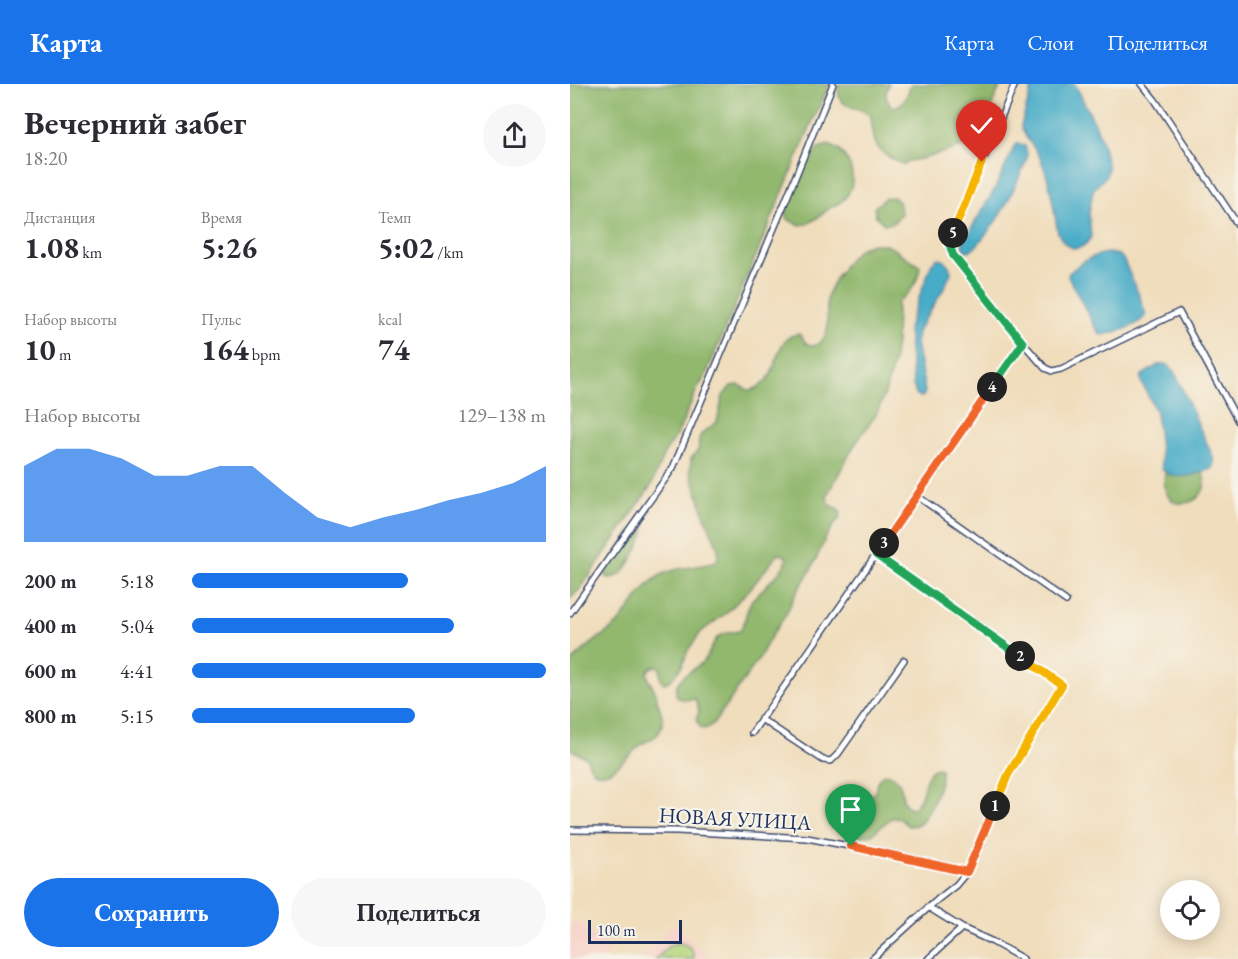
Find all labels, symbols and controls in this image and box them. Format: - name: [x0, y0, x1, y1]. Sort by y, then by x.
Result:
- text: Карта: [30, 24, 102, 60]
- text: Карта: [944, 29, 994, 56]
- text: Слои: [1027, 29, 1074, 56]
- text: Поделиться: [1107, 29, 1208, 56]
- pin: [956, 100, 1007, 162]
- text: Вечерний забег: [24, 101, 246, 144]
- button: share: [483, 104, 546, 167]
- icon: check: [965, 109, 998, 142]
- text: 18:20: [24, 145, 67, 171]
- text: Дистанция: [24, 207, 95, 228]
- text: Время: [201, 207, 242, 228]
- text: Темп: [378, 207, 411, 228]
- pin: 5: [938, 218, 968, 248]
- text: 5: [949, 222, 957, 243]
- text: 1.08: [24, 228, 79, 267]
- text: 5:26: [201, 228, 257, 267]
- text: 5:02: [378, 228, 434, 267]
- text: km: [79, 242, 102, 263]
- text: /km: [434, 242, 464, 263]
- text: Набор высоты: [24, 309, 117, 330]
- text: Пульс: [201, 309, 242, 330]
- text: kcal: [378, 309, 402, 330]
- text: 10: [24, 330, 56, 369]
- text: 164: [201, 330, 249, 369]
- text: 74: [378, 330, 410, 369]
- text: m: [56, 344, 71, 365]
- text: bpm: [249, 344, 281, 365]
- pin: 4: [977, 372, 1007, 402]
- text: 4: [988, 376, 996, 397]
- text: Набор высоты: [24, 402, 140, 428]
- text: 129–138 m: [458, 402, 546, 428]
- pin: 3: [869, 528, 899, 558]
- text: 3: [880, 532, 888, 553]
- text: 200 m: [24, 568, 77, 594]
- text: 5:18: [120, 568, 154, 594]
- text: 400 m: [24, 613, 77, 639]
- text: 5:04: [120, 613, 154, 639]
- pin: 2: [1005, 641, 1035, 671]
- text: 2: [1016, 645, 1024, 666]
- text: 600 m: [24, 658, 77, 684]
- text: 4:41: [120, 658, 154, 684]
- text: 800 m: [24, 703, 77, 729]
- text: 5:15: [120, 703, 154, 729]
- pin: [825, 784, 876, 846]
- pin: 1: [980, 791, 1010, 821]
- icon: arrive: [834, 793, 867, 826]
- text: 1: [991, 795, 999, 816]
- street label: НОВАЯ УЛИЦА: [658, 801, 812, 836]
- button: Сохранить: [24, 878, 279, 947]
- button: Поделиться: [291, 878, 546, 947]
- map controls: [1160, 880, 1220, 940]
- button: locate: [1160, 880, 1220, 940]
- scale bar: [588, 917, 682, 944]
- text: 100 m: [597, 920, 636, 941]

